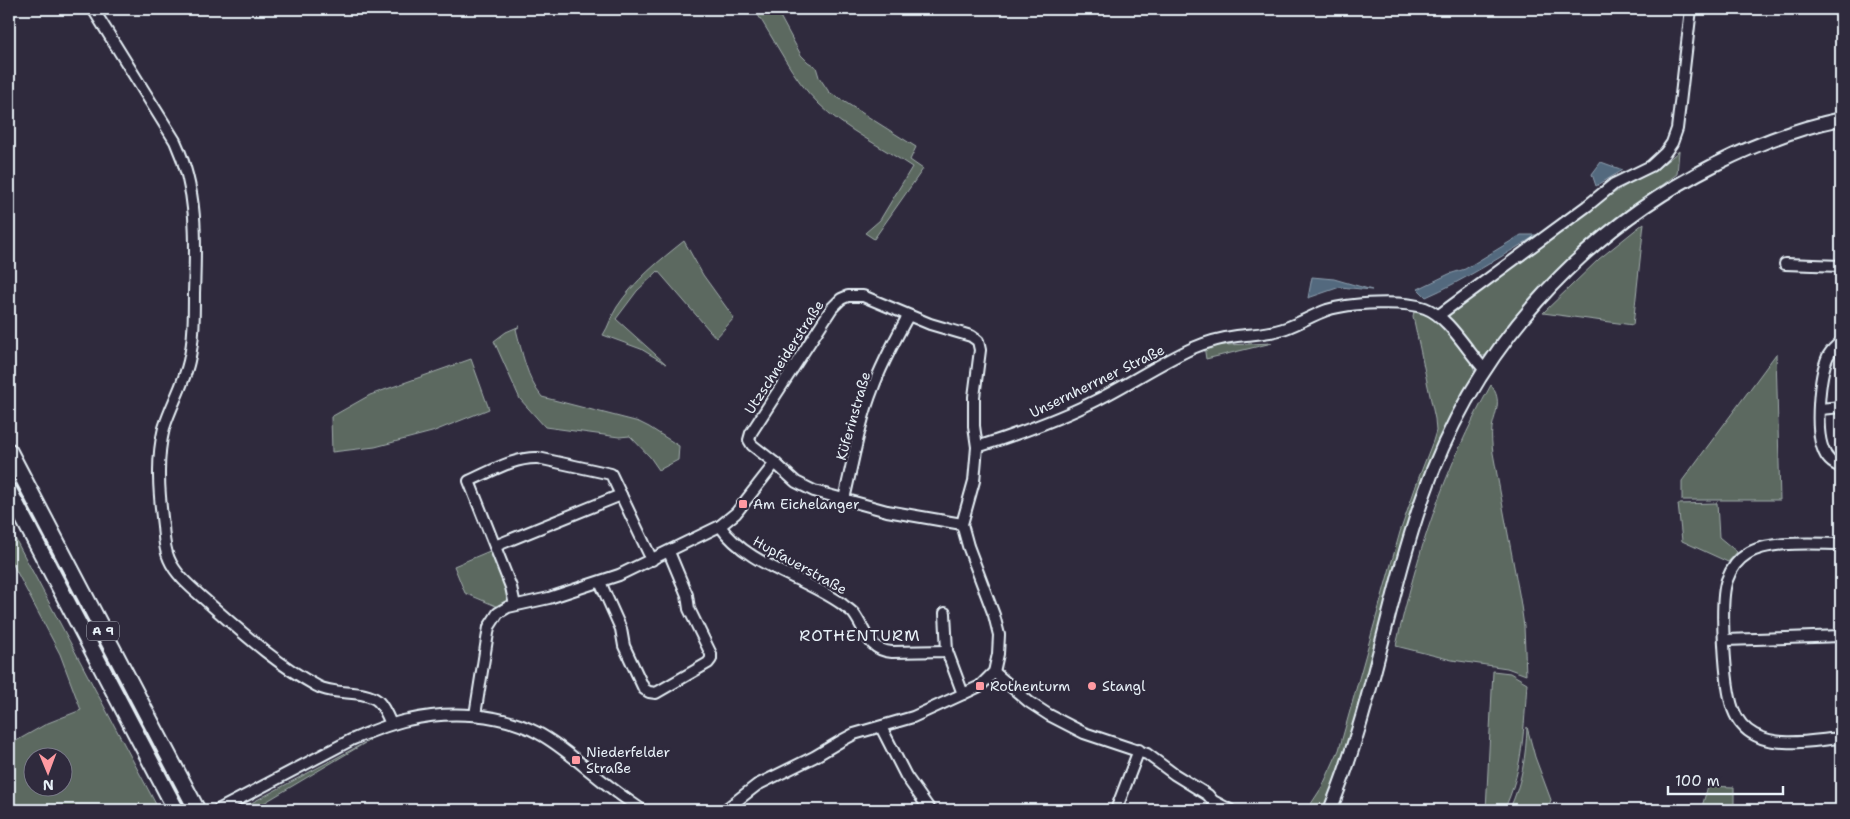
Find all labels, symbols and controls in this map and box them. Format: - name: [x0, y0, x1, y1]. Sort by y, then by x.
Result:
- street label: Utzschneiderstraße: [740, 297, 828, 417]
- street label: Unsernherrner Straße: [1027, 340, 1168, 422]
- street label: Küferinstraße: [832, 370, 874, 462]
- place label: Am Eichelanger: [753, 495, 860, 513]
- marker: Am Eichelanger: [737, 498, 749, 510]
- street label: Hupfauerstraße: [750, 532, 850, 598]
- road number: A 9: [87, 622, 119, 640]
- district label: ROTHENTURM: [799, 625, 921, 646]
- place label: Rothenturm: [990, 677, 1070, 695]
- place label: Stangl: [1102, 677, 1146, 695]
- marker: Rothenturm: [974, 680, 986, 692]
- marker: Stangl: [1086, 680, 1098, 692]
- place label: Niederfelder Straße: [586, 743, 671, 777]
- north arrow: [22, 746, 72, 796]
- marker: Niederfelder Straße: [570, 754, 582, 766]
- scale bar: [1668, 764, 1782, 796]
- text: 100 m: [1675, 771, 1720, 791]
- text: N: [43, 776, 54, 794]

